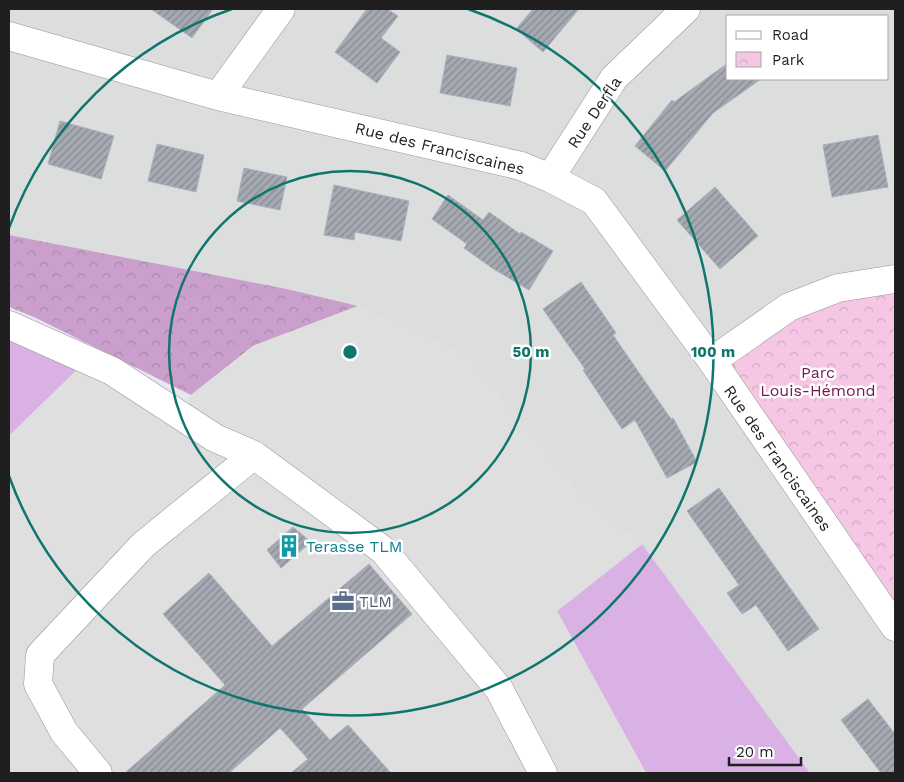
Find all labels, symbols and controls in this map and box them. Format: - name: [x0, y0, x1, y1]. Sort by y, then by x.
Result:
- legend: [726, 15, 889, 80]
- text: Road: [772, 26, 809, 44]
- text: Park: [772, 51, 805, 69]
- street label: Rue Derfla: [563, 73, 625, 152]
- street label: Rue des Franciscaines: [353, 118, 527, 179]
- centre of rings: [341, 343, 359, 361]
- text: 50 m: [513, 343, 549, 361]
- text: 100 m: [691, 343, 735, 361]
- park label: Parc Louis-Hémond: [760, 363, 876, 400]
- street label: Rue des Franciscaines: [720, 382, 835, 535]
- building icon: Terasse TLM: [276, 533, 302, 559]
- place label: Terasse TLM: [306, 537, 403, 556]
- office icon: TLM: [330, 588, 356, 614]
- place label: TLM: [359, 592, 392, 611]
- scale bar: [729, 734, 802, 766]
- text: 20 m: [736, 743, 774, 761]

